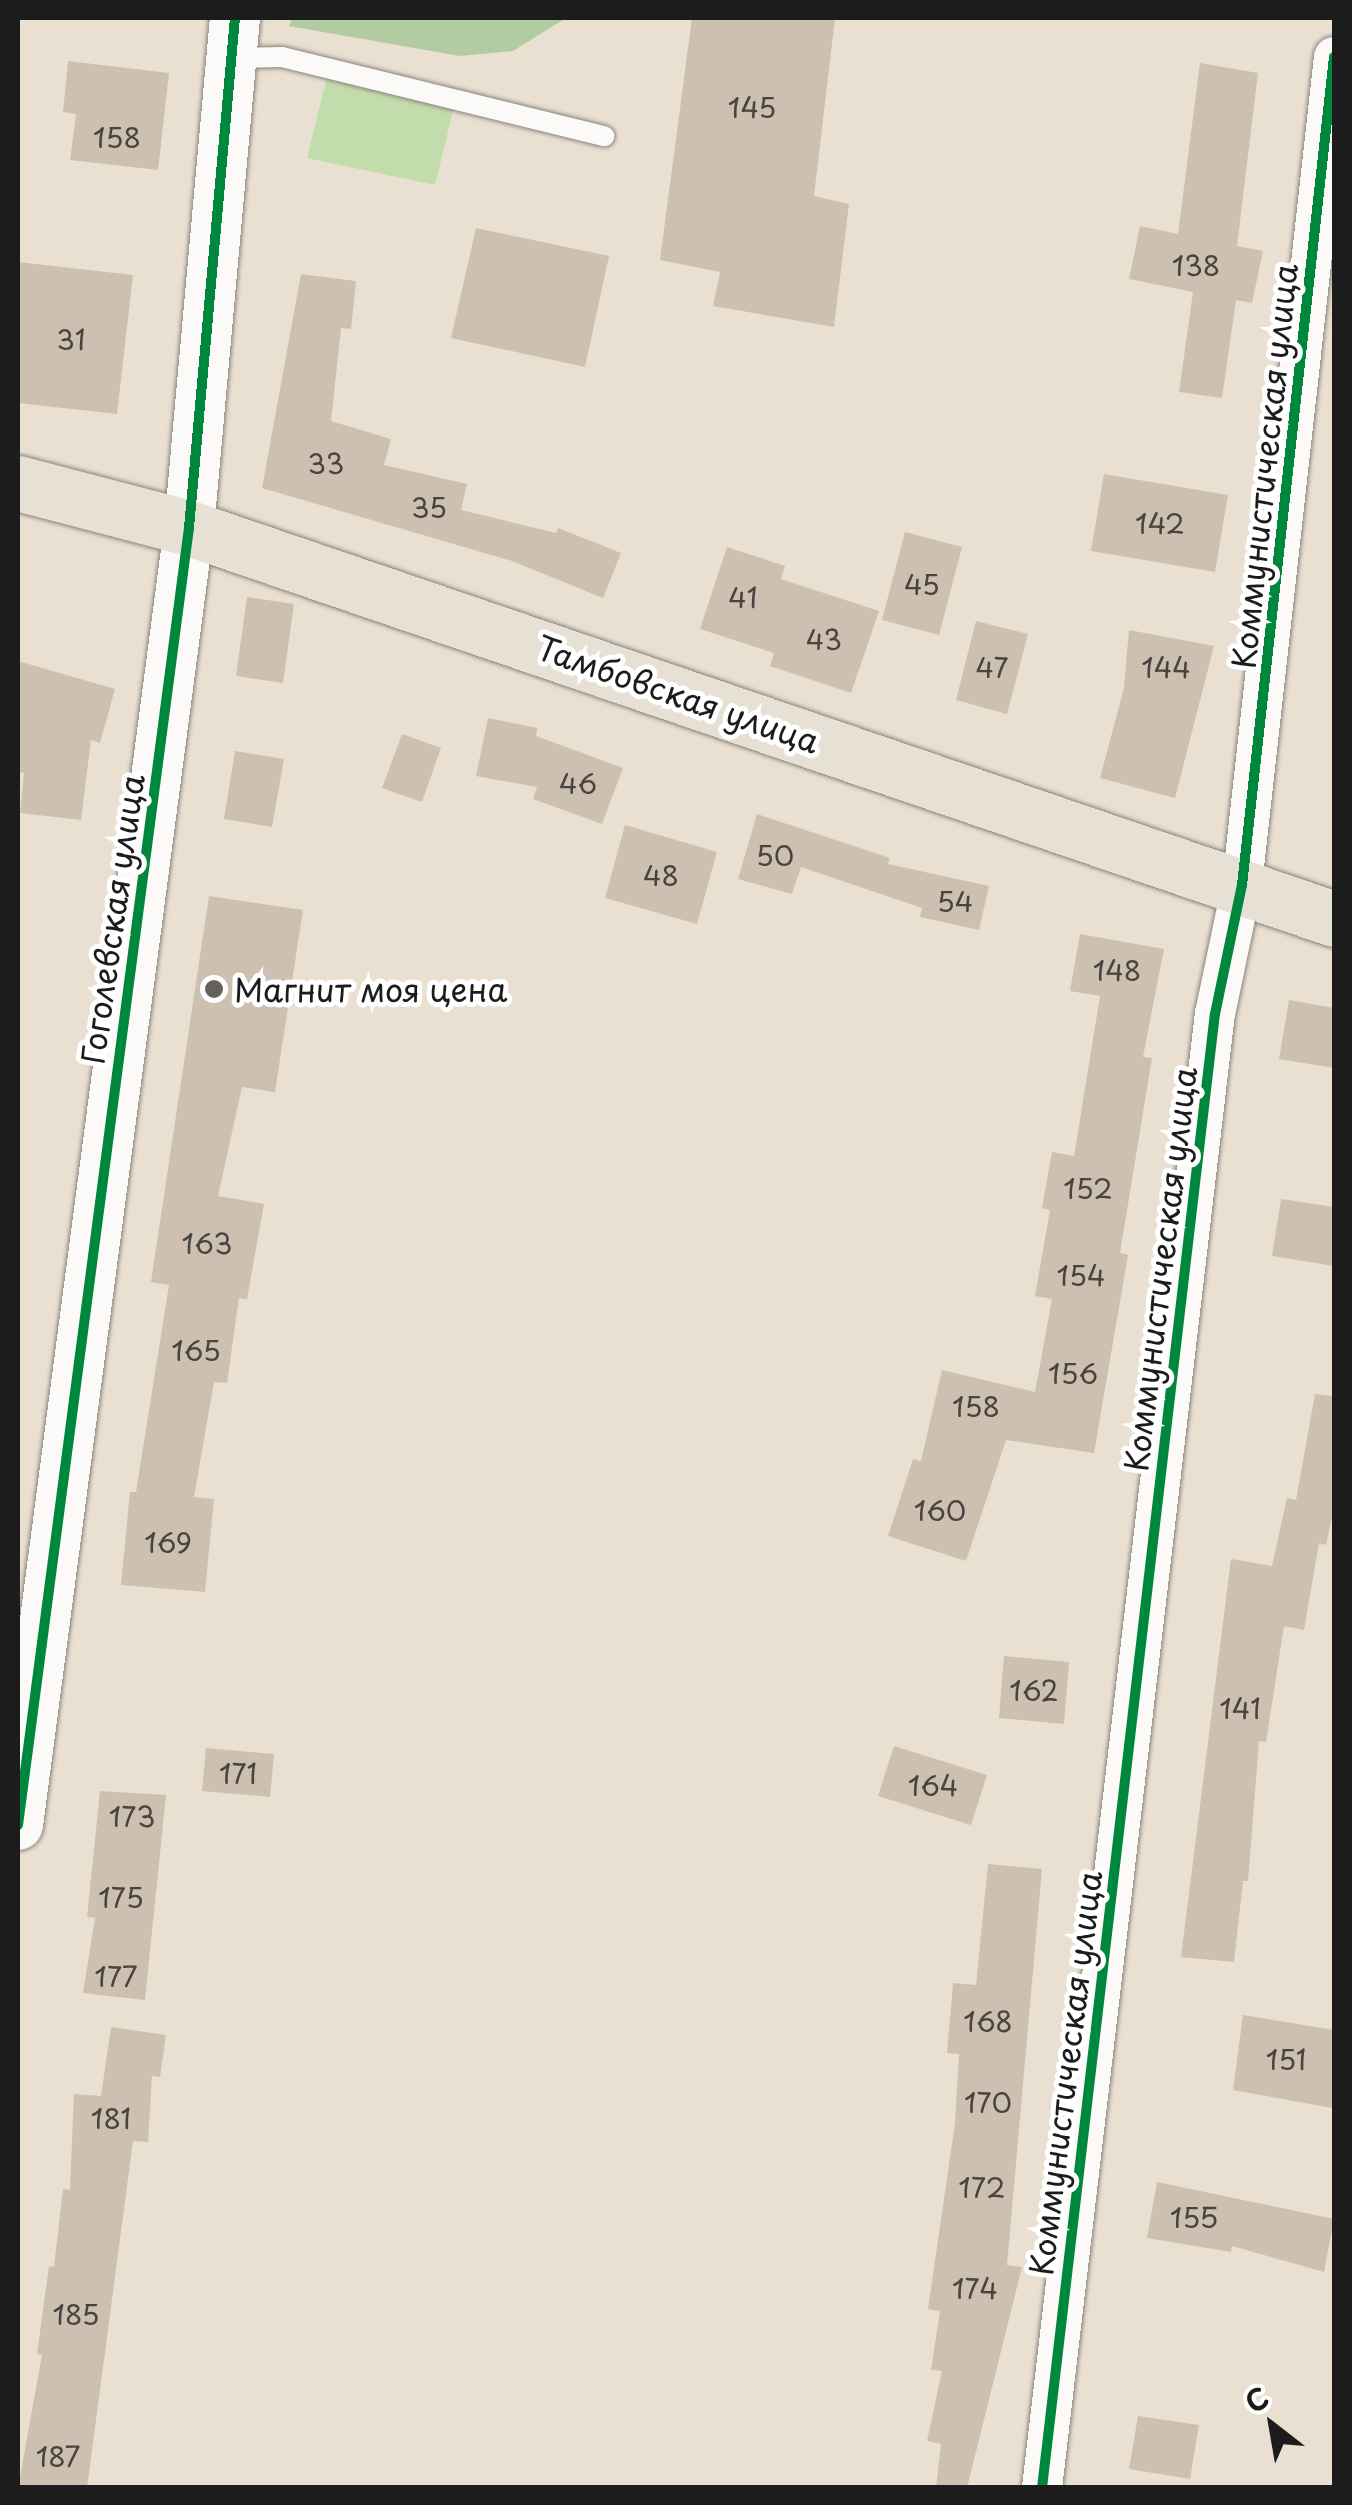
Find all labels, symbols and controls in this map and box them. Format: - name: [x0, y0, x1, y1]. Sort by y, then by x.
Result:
- house number: 145: [728, 90, 776, 124]
- house number: 158: [93, 120, 141, 154]
- house number: 138: [1172, 248, 1220, 282]
- street label: Коммунистическая улица: [1224, 261, 1304, 671]
- house number: 31: [56, 322, 86, 356]
- house number: 33: [308, 446, 344, 480]
- house number: 35: [411, 490, 447, 524]
- house number: 142: [1135, 506, 1185, 540]
- house number: 45: [904, 567, 940, 601]
- house number: 41: [728, 580, 758, 614]
- house number: 43: [806, 622, 842, 656]
- street label: Тамбовская улица: [531, 627, 825, 761]
- house number: 47: [976, 650, 1008, 684]
- house number: 144: [1141, 650, 1191, 684]
- house number: 46: [559, 766, 597, 800]
- street label: Гоголевская улица: [73, 771, 151, 1067]
- house number: 50: [756, 838, 794, 872]
- house number: 48: [643, 858, 679, 892]
- house number: 54: [937, 884, 973, 918]
- house number: 148: [1093, 953, 1141, 987]
- place label: Магнит моя цена: [234, 970, 511, 1008]
- marker: Магнит моя цена: [203, 978, 225, 1000]
- street label: Коммунистическая улица: [1116, 1064, 1204, 1474]
- house number: 152: [1063, 1171, 1113, 1205]
- house number: 163: [182, 1226, 232, 1260]
- house number: 154: [1056, 1258, 1106, 1292]
- house number: 165: [171, 1333, 221, 1367]
- house number: 156: [1048, 1356, 1098, 1390]
- house number: 158: [952, 1389, 1000, 1423]
- house number: 160: [914, 1493, 966, 1527]
- house number: 169: [144, 1525, 192, 1559]
- house number: 162: [1009, 1673, 1059, 1707]
- house number: 141: [1219, 1691, 1261, 1725]
- house number: 171: [219, 1756, 257, 1790]
- house number: 164: [908, 1768, 958, 1802]
- house number: 173: [109, 1799, 155, 1833]
- street label: Коммунистическая улица: [1021, 1868, 1109, 2278]
- house number: 175: [98, 1880, 144, 1914]
- house number: 177: [94, 1959, 138, 1993]
- house number: 168: [963, 2004, 1013, 2038]
- house number: 151: [1266, 2042, 1306, 2076]
- house number: 170: [964, 2085, 1012, 2119]
- house number: 181: [91, 2101, 131, 2135]
- house number: 172: [958, 2170, 1006, 2204]
- house number: 155: [1170, 2200, 1218, 2234]
- house number: 174: [952, 2271, 998, 2305]
- house number: 185: [52, 2297, 100, 2331]
- north arrow: [1222, 2375, 1322, 2475]
- text: С: [1236, 2375, 1276, 2423]
- house number: 187: [36, 2439, 80, 2473]

